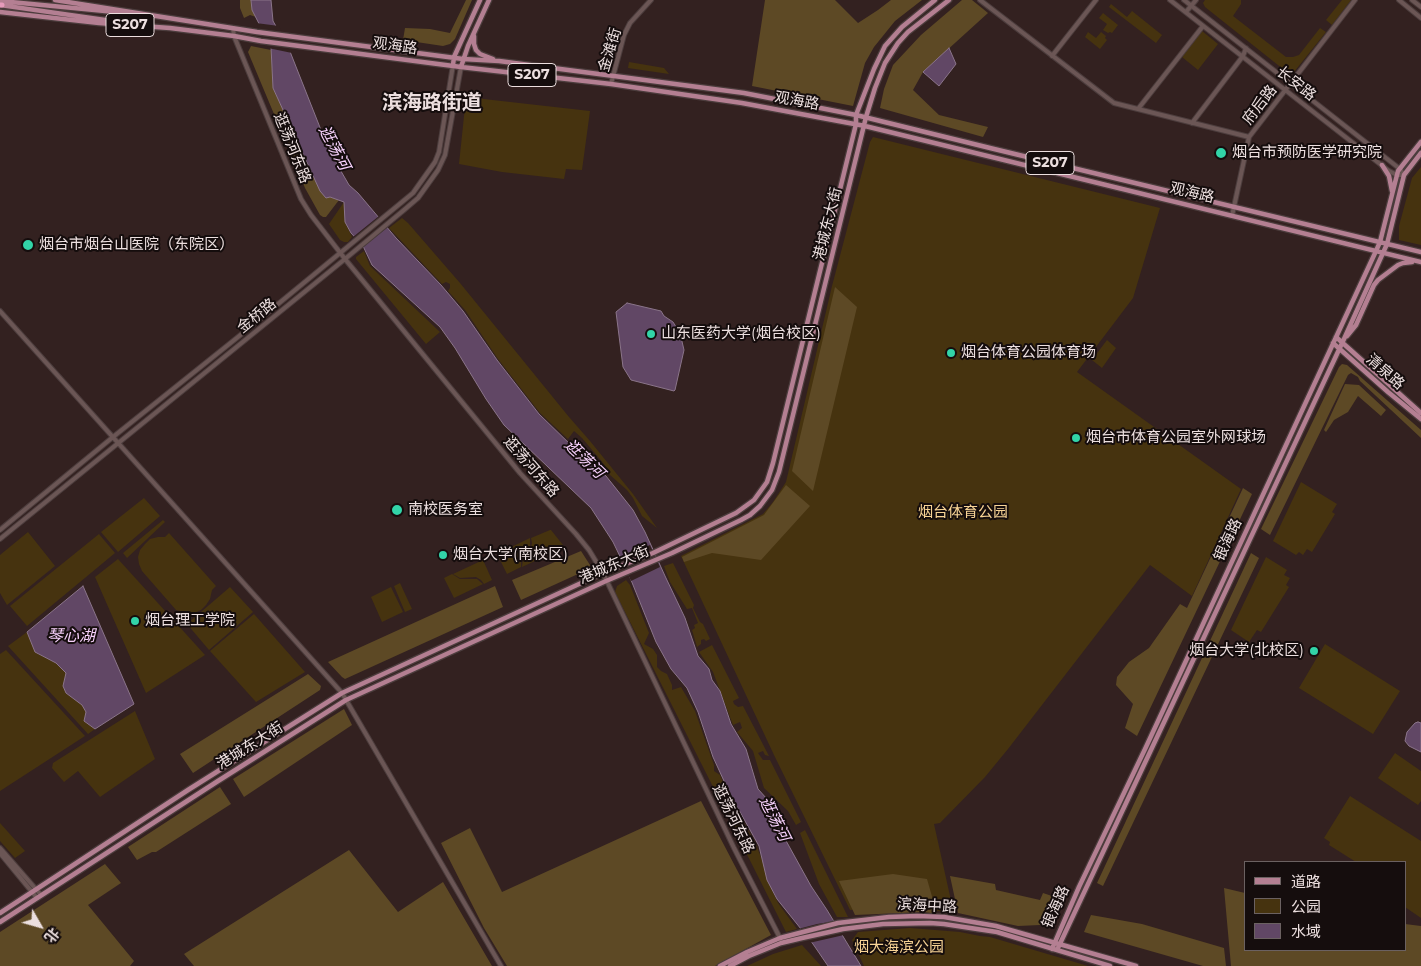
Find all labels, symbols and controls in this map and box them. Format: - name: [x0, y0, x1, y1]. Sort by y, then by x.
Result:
- road number: S207: [106, 14, 154, 36]
- street label: 金滩街: [595, 26, 625, 74]
- street label: 观海路: [371, 34, 419, 58]
- street label: 长安路: [1273, 63, 1319, 105]
- road number: S207: [508, 64, 556, 86]
- street label: 府后路: [1239, 82, 1281, 128]
- street label: 观海路: [773, 88, 821, 114]
- district label: 滨海路街道: [382, 91, 482, 115]
- street label: 逛荡河东路: [270, 110, 314, 186]
- water label: 逛荡河: [314, 122, 354, 174]
- place label: 烟台市预防医学研究院: [1232, 144, 1382, 162]
- marker: 烟台市预防医学研究院: [1214, 146, 1228, 160]
- road number: S207: [1026, 152, 1074, 174]
- street label: 观海路: [1168, 179, 1216, 207]
- street label: 港城东大街: [810, 185, 846, 263]
- place label: 烟台市烟台山医院（东院区）: [39, 236, 234, 254]
- marker: 烟台市烟台山医院（东院区）: [21, 238, 35, 252]
- street label: 金桥路: [234, 295, 280, 337]
- place label: 山东医药大学(烟台校区): [661, 325, 821, 343]
- marker: 山东医药大学(烟台校区): [645, 328, 657, 340]
- place label: 烟台体育公园体育场: [961, 344, 1096, 362]
- marker: 烟台体育公园体育场: [945, 347, 957, 359]
- street label: 清泉路: [1362, 350, 1408, 394]
- place label: 烟台市体育公园室外网球场: [1086, 429, 1266, 447]
- marker: 烟台市体育公园室外网球场: [1070, 432, 1082, 444]
- street label: 逛荡河东路: [500, 433, 562, 501]
- water label: 逛荡河: [560, 435, 608, 483]
- place label: 南校医务室: [408, 501, 483, 519]
- marker: 南校医务室: [390, 503, 404, 517]
- park label: 烟台体育公园: [918, 504, 1008, 522]
- street label: 银海路: [1210, 516, 1246, 564]
- street label: 港城东大街: [576, 542, 652, 588]
- place label: 烟台大学(南校区): [453, 546, 568, 564]
- marker: 烟台大学(南校区): [437, 549, 449, 561]
- place label: 烟台理工学院: [145, 612, 235, 630]
- marker: 烟台理工学院: [129, 615, 141, 627]
- water label: 琴心湖: [47, 626, 95, 646]
- place label: 烟台大学(北校区): [1189, 642, 1304, 660]
- marker: 烟台大学(北校区): [1308, 645, 1320, 657]
- street label: 港城东大街: [213, 718, 287, 774]
- street label: 逛荡河东路: [708, 781, 758, 857]
- water label: 逛荡河: [755, 793, 793, 845]
- legend: [1244, 861, 1406, 951]
- text: 道路: [1291, 872, 1321, 891]
- street label: 银海路: [1039, 883, 1073, 931]
- street label: 滨海中路: [897, 895, 957, 917]
- text: 公园: [1291, 897, 1321, 916]
- north arrow: [15, 901, 65, 951]
- text: 水域: [1291, 922, 1321, 941]
- text: 北: [40, 924, 63, 946]
- park label: 烟大海滨公园: [854, 939, 944, 957]

